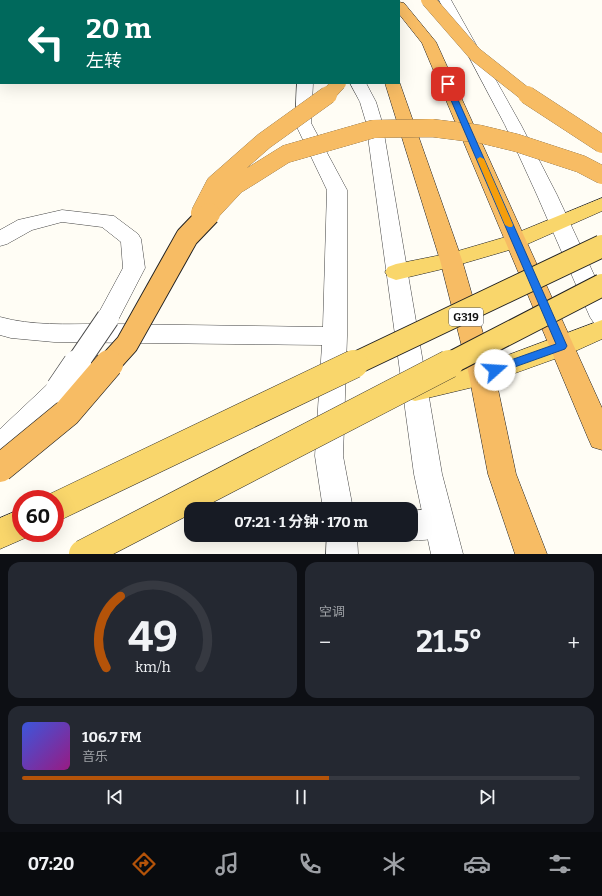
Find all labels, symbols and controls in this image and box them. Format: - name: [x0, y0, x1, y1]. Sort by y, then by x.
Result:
- text: 20 m: [86, 12, 151, 45]
- icon: left: [20, 16, 72, 68]
- text: 左转: [86, 50, 122, 72]
- pin: [431, 67, 465, 101]
- icon: arrive: [437, 73, 459, 95]
- road number: G319: [449, 308, 483, 326]
- position arrow: [474, 349, 516, 391]
- speed limit sign: 60: [12, 490, 64, 542]
- text: 07:21 · 1 分钟 · 170 m: [234, 513, 368, 531]
- text: 空调: [319, 604, 345, 619]
- text: 49: [128, 612, 177, 662]
- text: 21.5°: [416, 624, 482, 660]
- text: −: [319, 629, 331, 656]
- text: +: [567, 629, 580, 656]
- text: km/h: [135, 659, 170, 676]
- text: 106.7 FM: [82, 728, 142, 746]
- text: 音乐: [82, 749, 108, 764]
- icon: previous: [104, 786, 126, 808]
- icon: pause: [290, 786, 312, 808]
- icon: next: [476, 786, 498, 808]
- icon: directions: [130, 850, 158, 878]
- icon: music: [213, 850, 241, 878]
- icon: phone: [296, 850, 324, 878]
- icon: climate: [380, 850, 408, 878]
- icon: car: [463, 850, 491, 878]
- icon: filters: [546, 850, 574, 878]
- text: 07:20: [28, 853, 75, 875]

